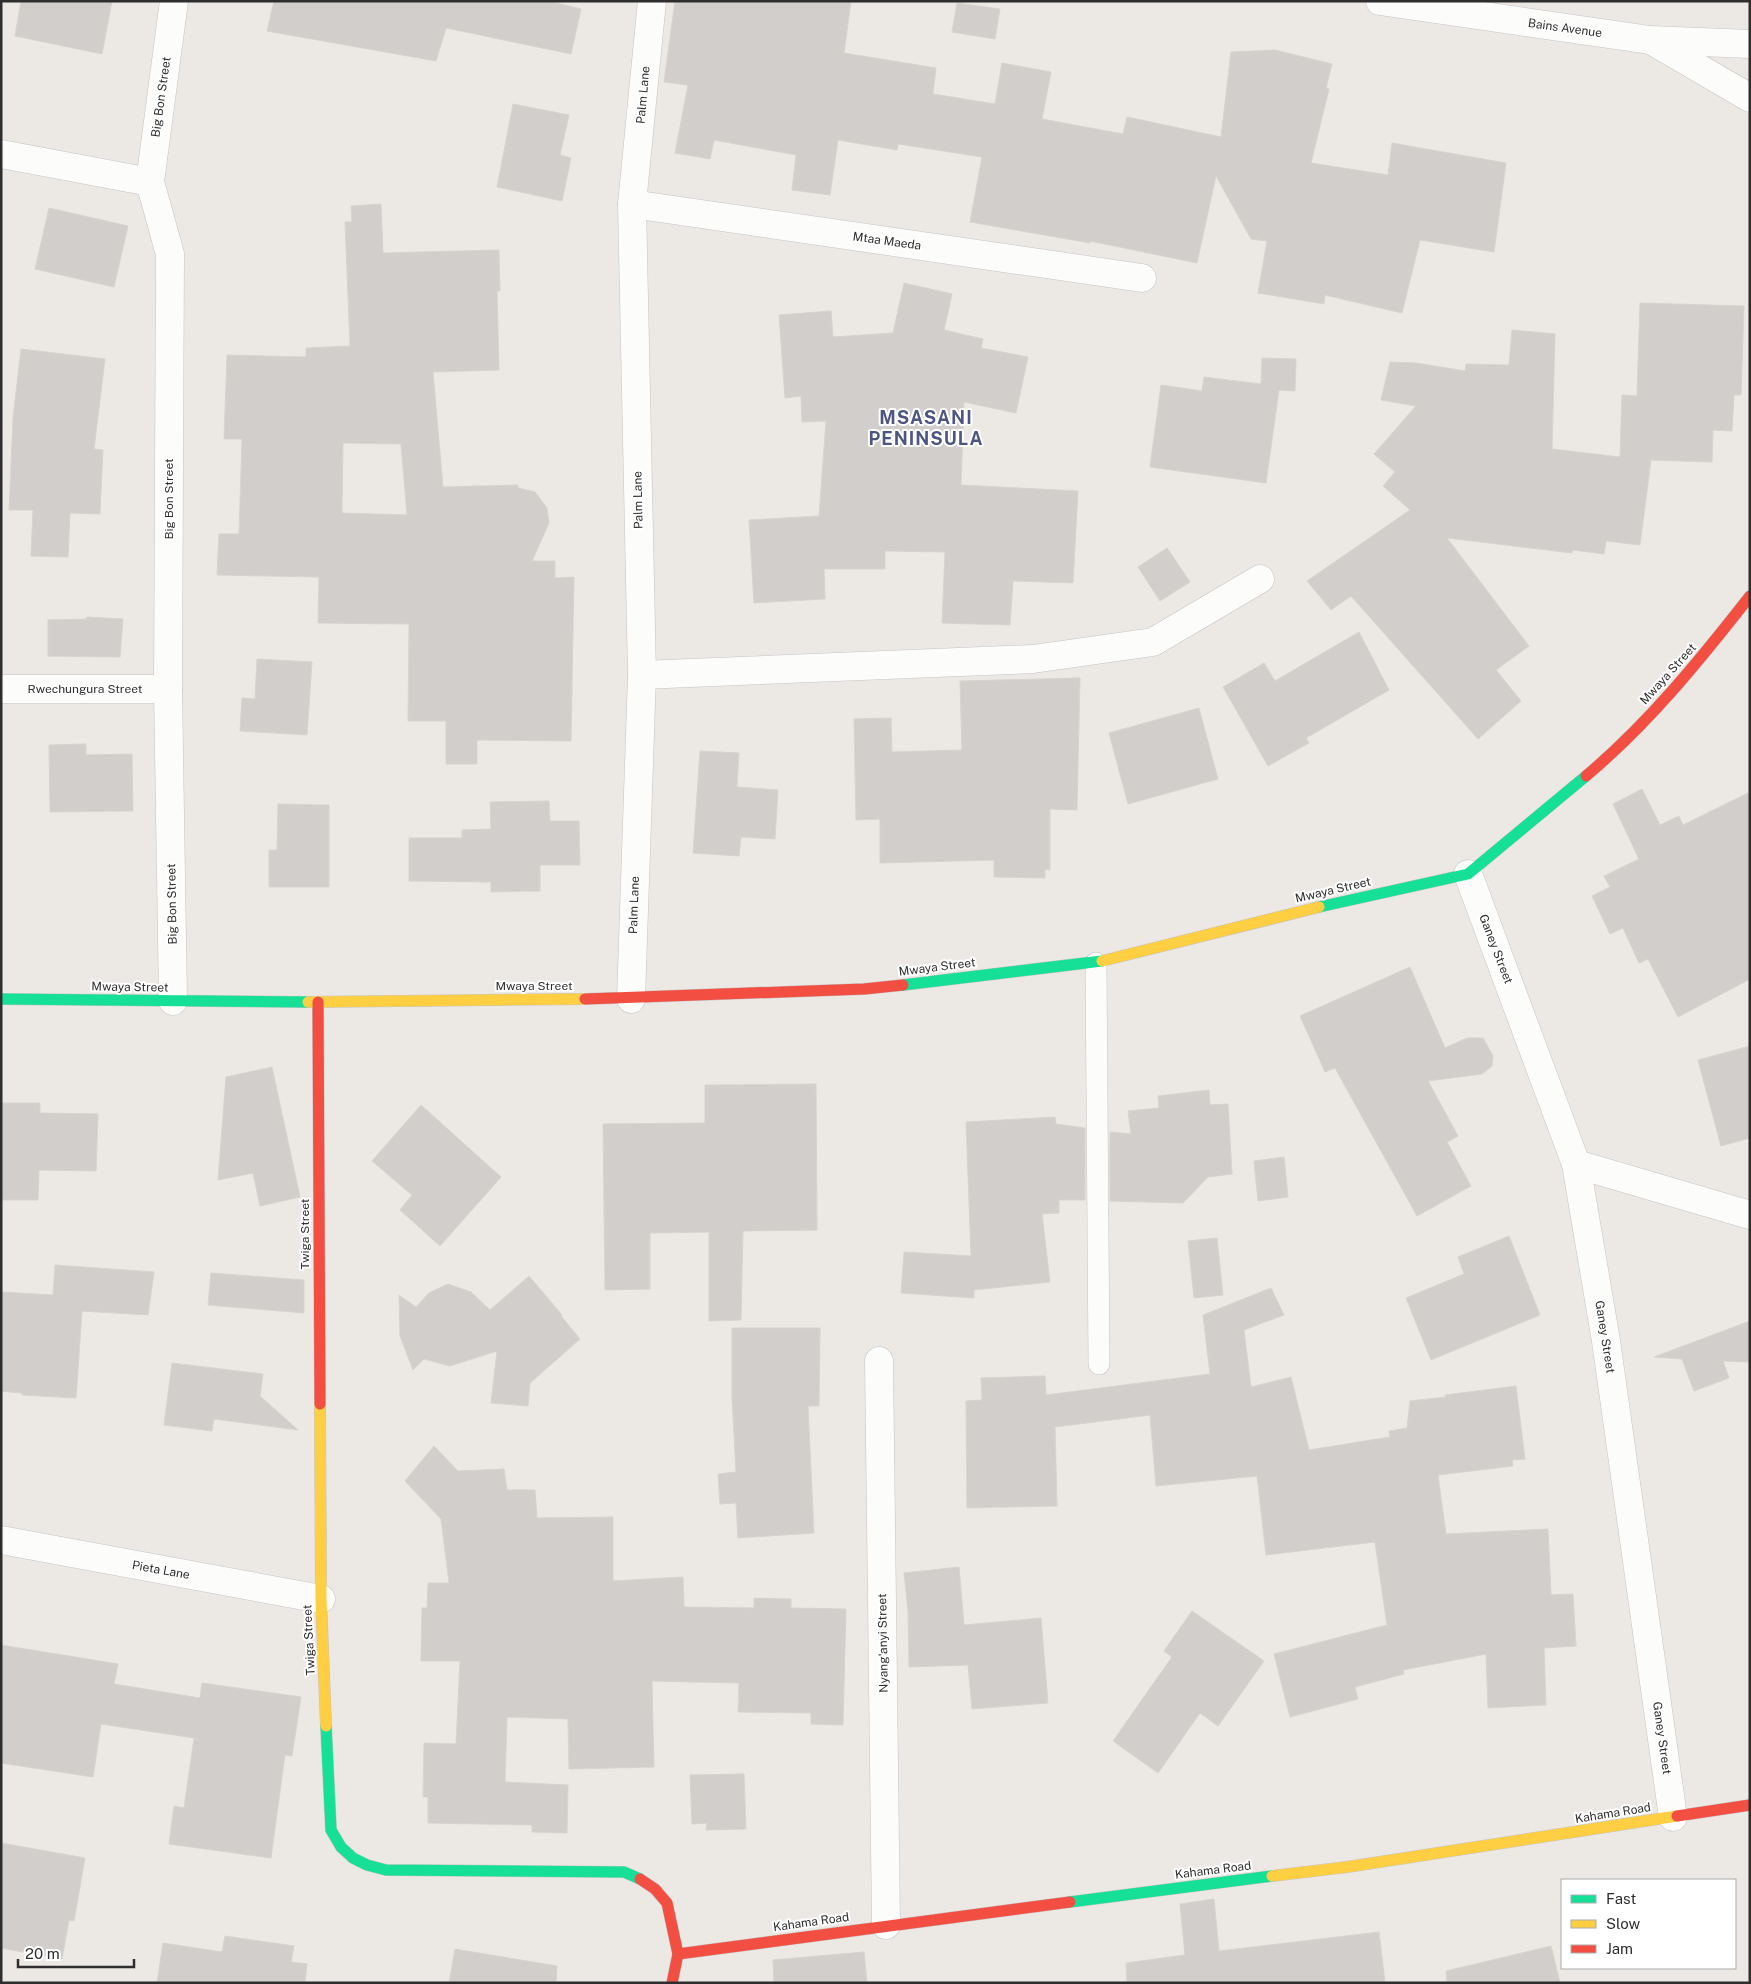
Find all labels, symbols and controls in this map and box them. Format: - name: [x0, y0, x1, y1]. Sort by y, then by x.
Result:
- street label: Bains Avenue: [1527, 16, 1603, 40]
- street label: Big Bon Street: [148, 56, 174, 138]
- street label: Palm Lane: [633, 65, 653, 125]
- street label: Mtaa Maeda: [852, 229, 922, 253]
- district label: MSASANI PENINSULA: [868, 407, 984, 449]
- street label: Big Bon Street: [162, 458, 176, 540]
- street label: Palm Lane: [630, 471, 646, 529]
- street label: Mwaya Street: [1637, 640, 1699, 707]
- street label: Rwechungura Street: [28, 682, 143, 696]
- street label: Big Bon Street: [164, 863, 180, 945]
- street label: Mwaya Street: [1294, 874, 1372, 906]
- street label: Palm Lane: [626, 876, 642, 934]
- street label: Ganey Street: [1476, 912, 1516, 986]
- street label: Mwaya Street: [898, 955, 976, 979]
- street label: Mwaya Street: [91, 979, 169, 995]
- street label: Mwaya Street: [495, 979, 573, 993]
- street label: Twiga Street: [298, 1198, 312, 1269]
- street label: Ganey Street: [1592, 1300, 1618, 1375]
- street label: Pieta Lane: [131, 1558, 191, 1582]
- street label: Nyang'anyi Street: [875, 1593, 891, 1693]
- street label: Twiga Street: [300, 1604, 318, 1676]
- street label: Ganey Street: [1650, 1701, 1674, 1776]
- street label: Kahama Road: [1574, 1800, 1652, 1826]
- street label: Kahama Road: [1174, 1858, 1252, 1882]
- legend: [1561, 1879, 1736, 1969]
- text: Fast: [1606, 1890, 1636, 1907]
- street label: Kahama Road: [772, 1910, 850, 1934]
- text: Slow: [1606, 1915, 1641, 1932]
- scale bar: [18, 1936, 134, 1968]
- text: Jam: [1606, 1940, 1633, 1957]
- text: 20 m: [25, 1945, 60, 1962]

